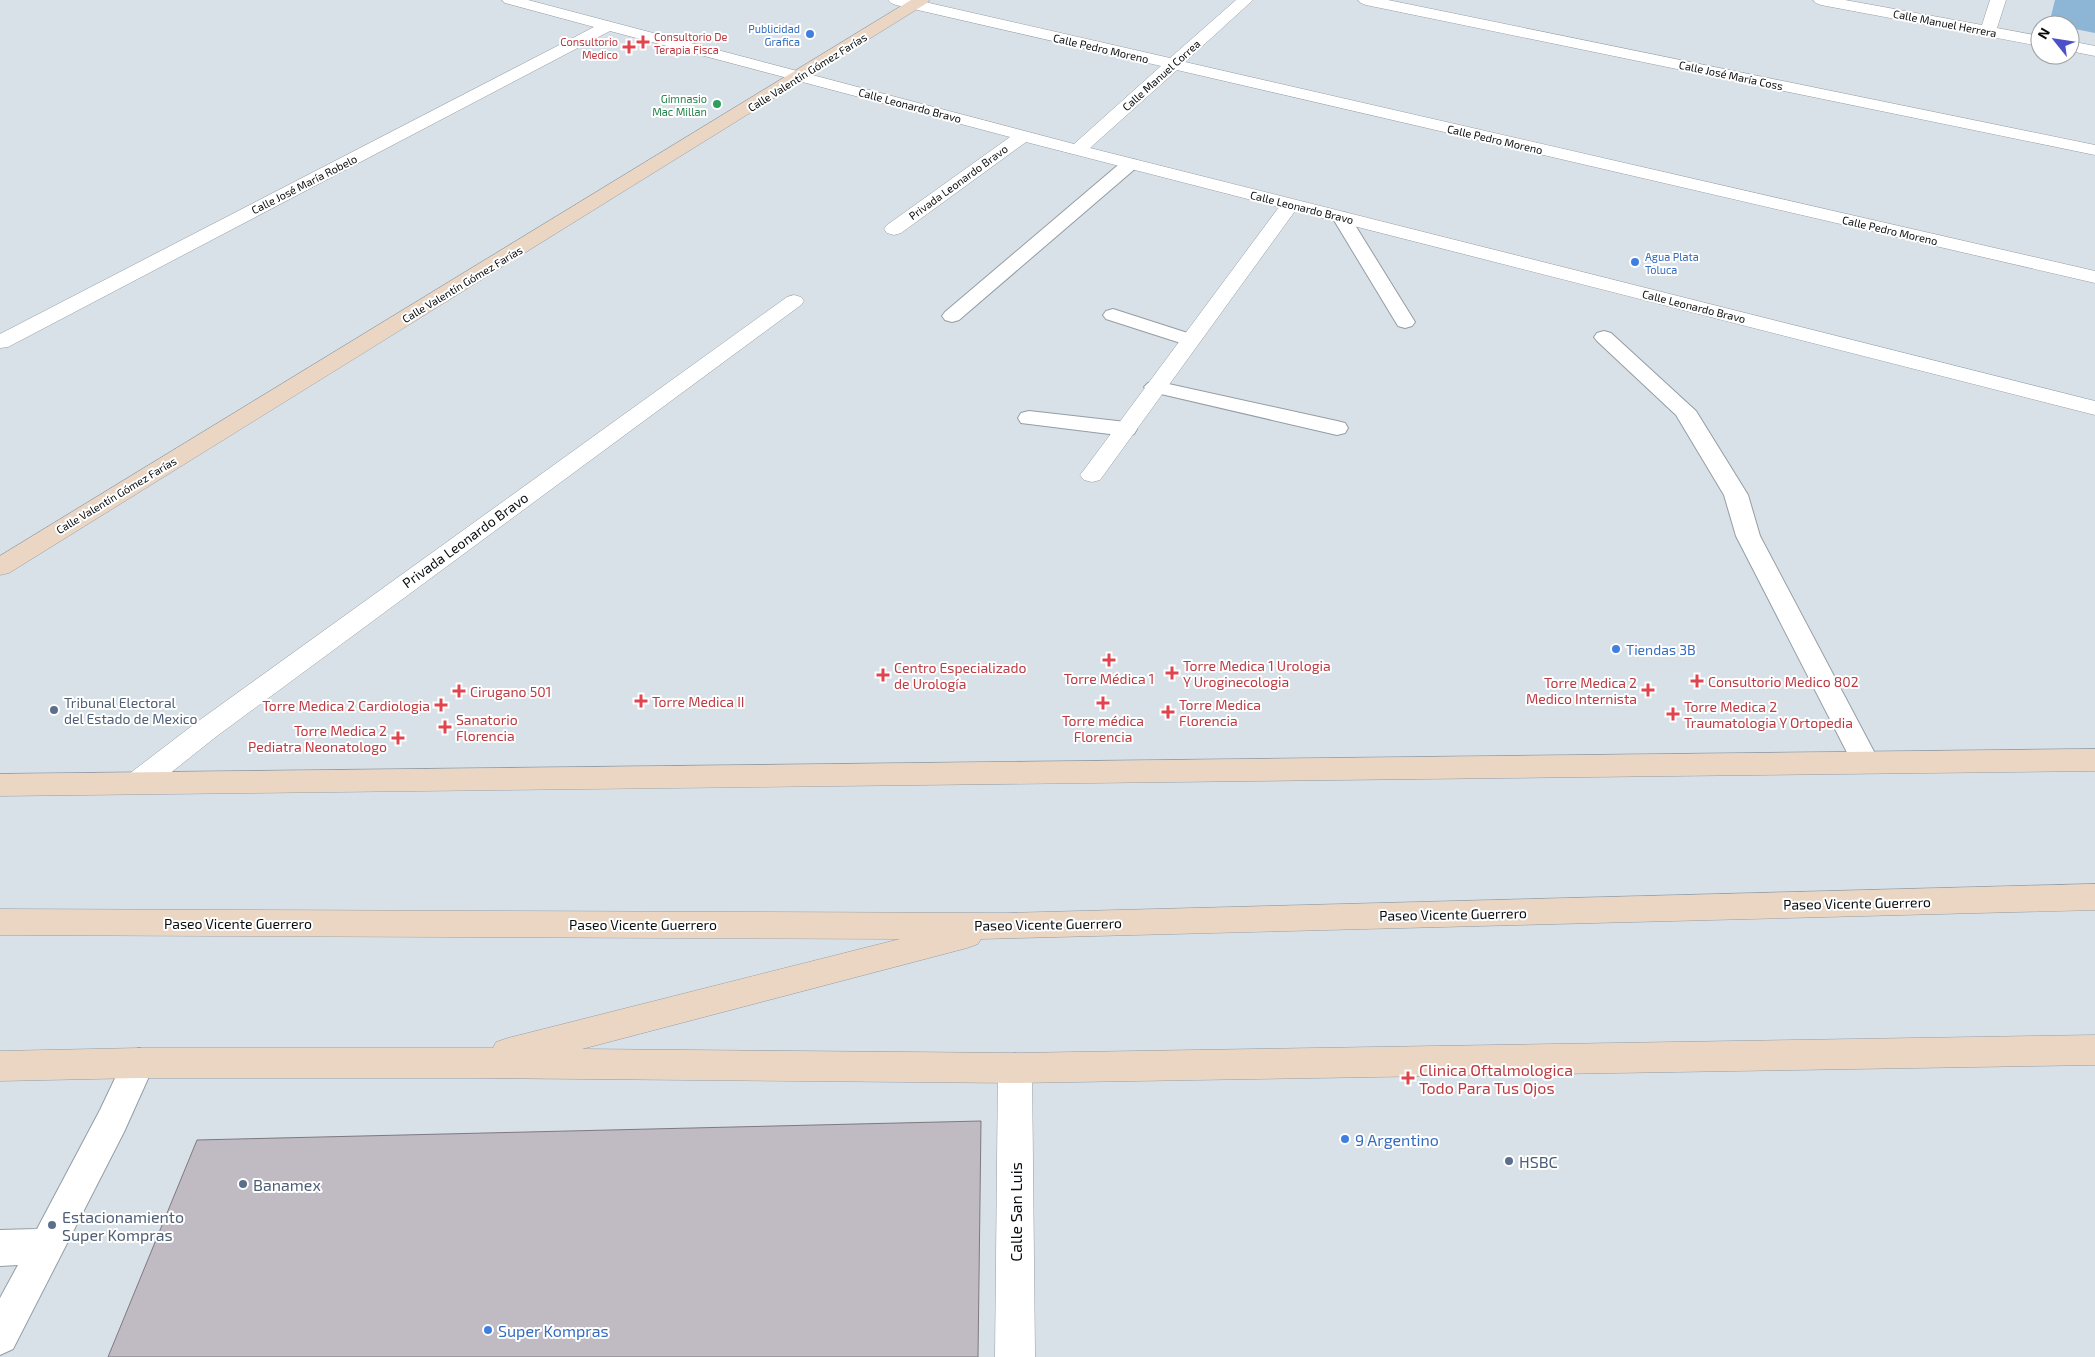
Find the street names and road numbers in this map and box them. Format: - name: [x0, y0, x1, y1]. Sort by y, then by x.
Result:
- street label: Calle Manuel Herrera: [1892, 7, 1998, 39]
- street label: Calle Valentín Gómez Farías: [745, 30, 869, 114]
- street label: Calle Pedro Moreno: [1052, 31, 1150, 65]
- street label: Calle Manuel Correa: [1119, 37, 1203, 113]
- street label: Calle José María Coss: [1678, 58, 1785, 92]
- street label: Calle Leonardo Bravo: [857, 85, 963, 125]
- street label: Calle Pedro Moreno: [1446, 122, 1544, 156]
- street label: Privada Leonardo Bravo: [906, 142, 1010, 222]
- street label: Calle José María Robelo: [249, 152, 359, 216]
- street label: Calle Leonardo Bravo: [1249, 188, 1355, 226]
- street label: Calle Pedro Moreno: [1841, 213, 1939, 247]
- street label: Calle Valentín Gómez Farías: [400, 243, 525, 325]
- street label: Calle Leonardo Bravo: [1641, 287, 1747, 325]
- street label: Calle Valentín Gómez Farías: [54, 454, 179, 536]
- street label: Privada Leonardo Bravo: [399, 489, 531, 591]
- street label: Paseo Vicente Guerrero: [1783, 893, 1931, 913]
- street label: Paseo Vicente Guerrero: [1379, 904, 1527, 924]
- street label: Paseo Vicente Guerrero: [974, 914, 1122, 934]
- street label: Paseo Vicente Guerrero: [164, 915, 312, 932]
- street label: Paseo Vicente Guerrero: [569, 916, 717, 933]
- street label: Calle San Luis: [1006, 1162, 1025, 1262]

